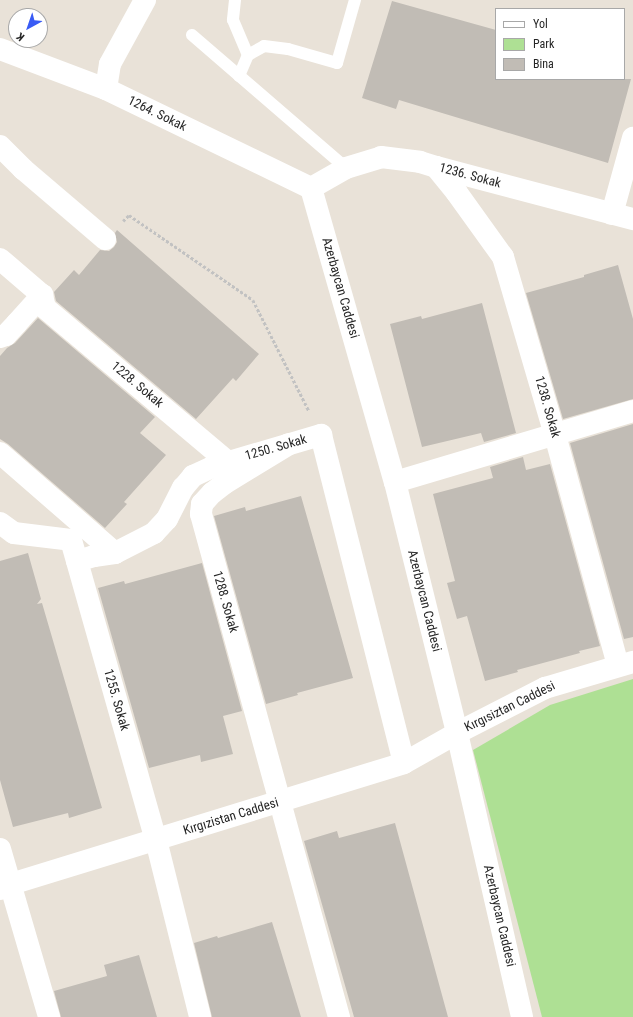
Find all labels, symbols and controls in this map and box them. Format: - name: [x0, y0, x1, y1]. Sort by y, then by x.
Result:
- north arrow: [8, 8, 48, 48]
- legend: [495, 8, 625, 80]
- text: Yol: [533, 17, 548, 31]
- text: K: [14, 30, 27, 44]
- text: Park: [533, 37, 554, 51]
- text: Bina: [533, 57, 554, 71]
- street label: 1264. Sokak: [125, 93, 189, 135]
- street label: 1236. Sokak: [437, 160, 503, 192]
- street label: Azerbaycan Caddesi: [318, 236, 362, 340]
- street label: 1228. Sokak: [108, 359, 166, 411]
- street label: 1238. Sokak: [531, 374, 563, 440]
- street label: 1250. Sokak: [243, 432, 309, 464]
- street label: Azerbaycan Caddesi: [404, 549, 444, 653]
- street label: 1288. Sokak: [209, 569, 241, 635]
- street label: 1255. Sokak: [100, 667, 132, 733]
- street label: Kırgısiztan Caddesi: [462, 678, 558, 736]
- street label: Kırgızistan Caddesi: [181, 795, 281, 839]
- street label: Azerbaycan Caddesi: [480, 864, 518, 968]

